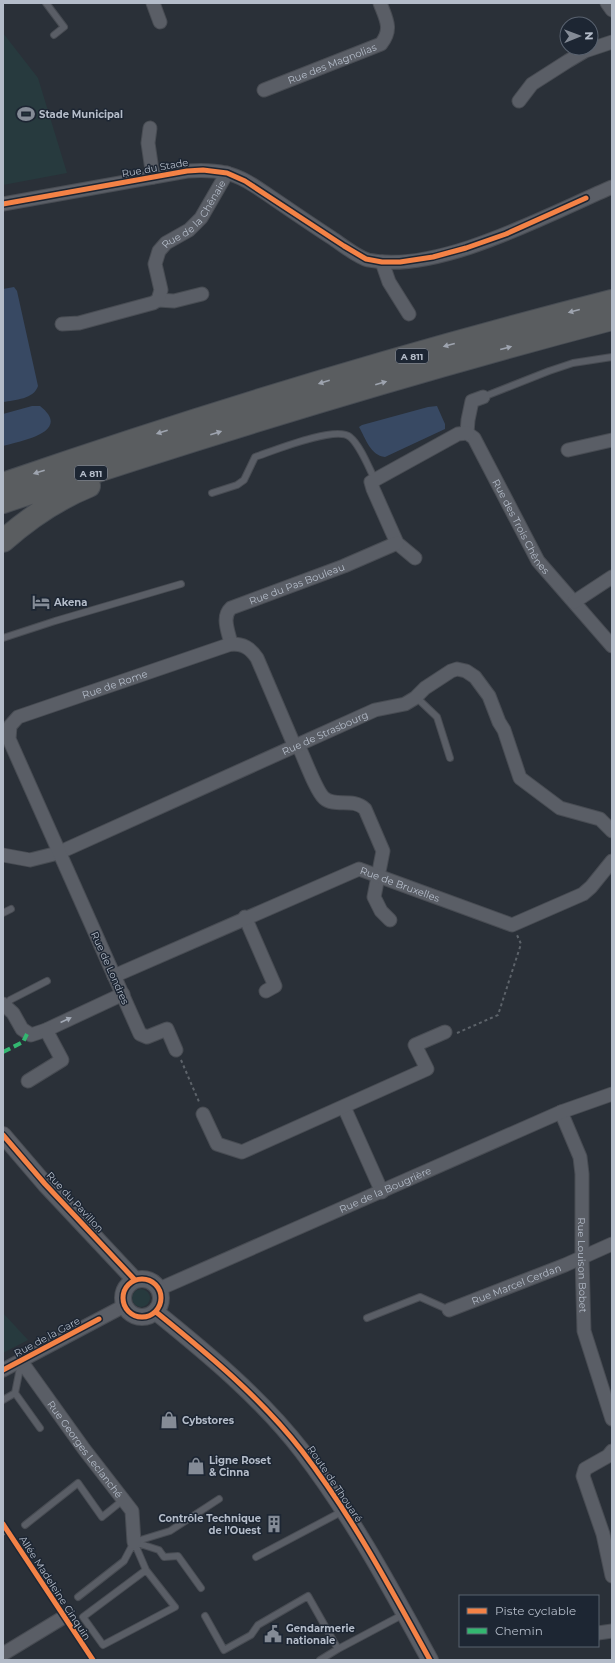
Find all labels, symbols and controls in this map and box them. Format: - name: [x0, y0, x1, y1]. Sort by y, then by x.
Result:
- north arrow: [559, 16, 599, 56]
- text: N: [582, 31, 596, 40]
- street label: Rue des Magnolias: [286, 40, 378, 87]
- sports icon: Stade Municipal: [16, 104, 36, 124]
- place label: Stade Municipal: [39, 108, 123, 121]
- street label: Rue du Stade: [121, 156, 189, 180]
- street label: Rue de la Chênaie: [158, 177, 228, 250]
- one-way arrow: [568, 308, 580, 314]
- one-way arrow: [443, 342, 455, 348]
- one-way arrow: [500, 344, 512, 350]
- road number: A 811: [396, 349, 428, 363]
- one-way arrow: [318, 379, 330, 385]
- one-way arrow: [375, 380, 387, 386]
- one-way arrow: [156, 429, 168, 435]
- one-way arrow: [211, 430, 223, 436]
- road number: A 811: [75, 466, 107, 480]
- one-way arrow: [32, 469, 44, 475]
- street label: Rue des Trois Chênes: [490, 477, 553, 577]
- street label: Rue du Pas Bouleau: [247, 560, 346, 607]
- hotel icon: Akena: [31, 592, 51, 612]
- place label: Akena: [53, 596, 87, 609]
- street label: Rue de Rome: [80, 667, 149, 701]
- street label: Rue de Strasbourg: [280, 708, 370, 758]
- street label: Rue de Bruxelles: [358, 863, 442, 905]
- street label: Rue de Londres: [88, 930, 132, 1007]
- one-way arrow: [60, 1017, 71, 1023]
- street label: Rue de la Bougrière: [337, 1163, 433, 1215]
- street label: Rue du Pavillon: [44, 1169, 106, 1235]
- street label: Rue Louison Bobet: [576, 1217, 590, 1313]
- street label: Rue Marcel Cerdan: [469, 1261, 563, 1307]
- street label: Rue de la Gare: [12, 1314, 82, 1360]
- street label: Rue Georges Leclanché: [45, 1398, 126, 1500]
- shop icon: Cybstores: [159, 1410, 179, 1430]
- place label: Cybstores: [182, 1414, 235, 1427]
- street label: Route de Thouaré: [305, 1443, 365, 1525]
- place label: Ligne Roset & Cinna: [209, 1454, 272, 1479]
- shop icon: Ligne Roset & Cinna: [186, 1456, 206, 1476]
- place label: Contrôle Technique de l'Ouest: [158, 1512, 262, 1537]
- building icon: Contrôle Technique de l'Ouest: [264, 1514, 284, 1534]
- street label: Allée Madeleine Cinquin: [16, 1533, 94, 1643]
- legend: [459, 1595, 599, 1647]
- text: Piste cyclable: [495, 1603, 576, 1618]
- place label: Gendarmerie nationale: [286, 1622, 355, 1647]
- text: Chemin: [495, 1623, 543, 1638]
- public building icon: Gendarmerie nationale: [263, 1624, 283, 1644]

